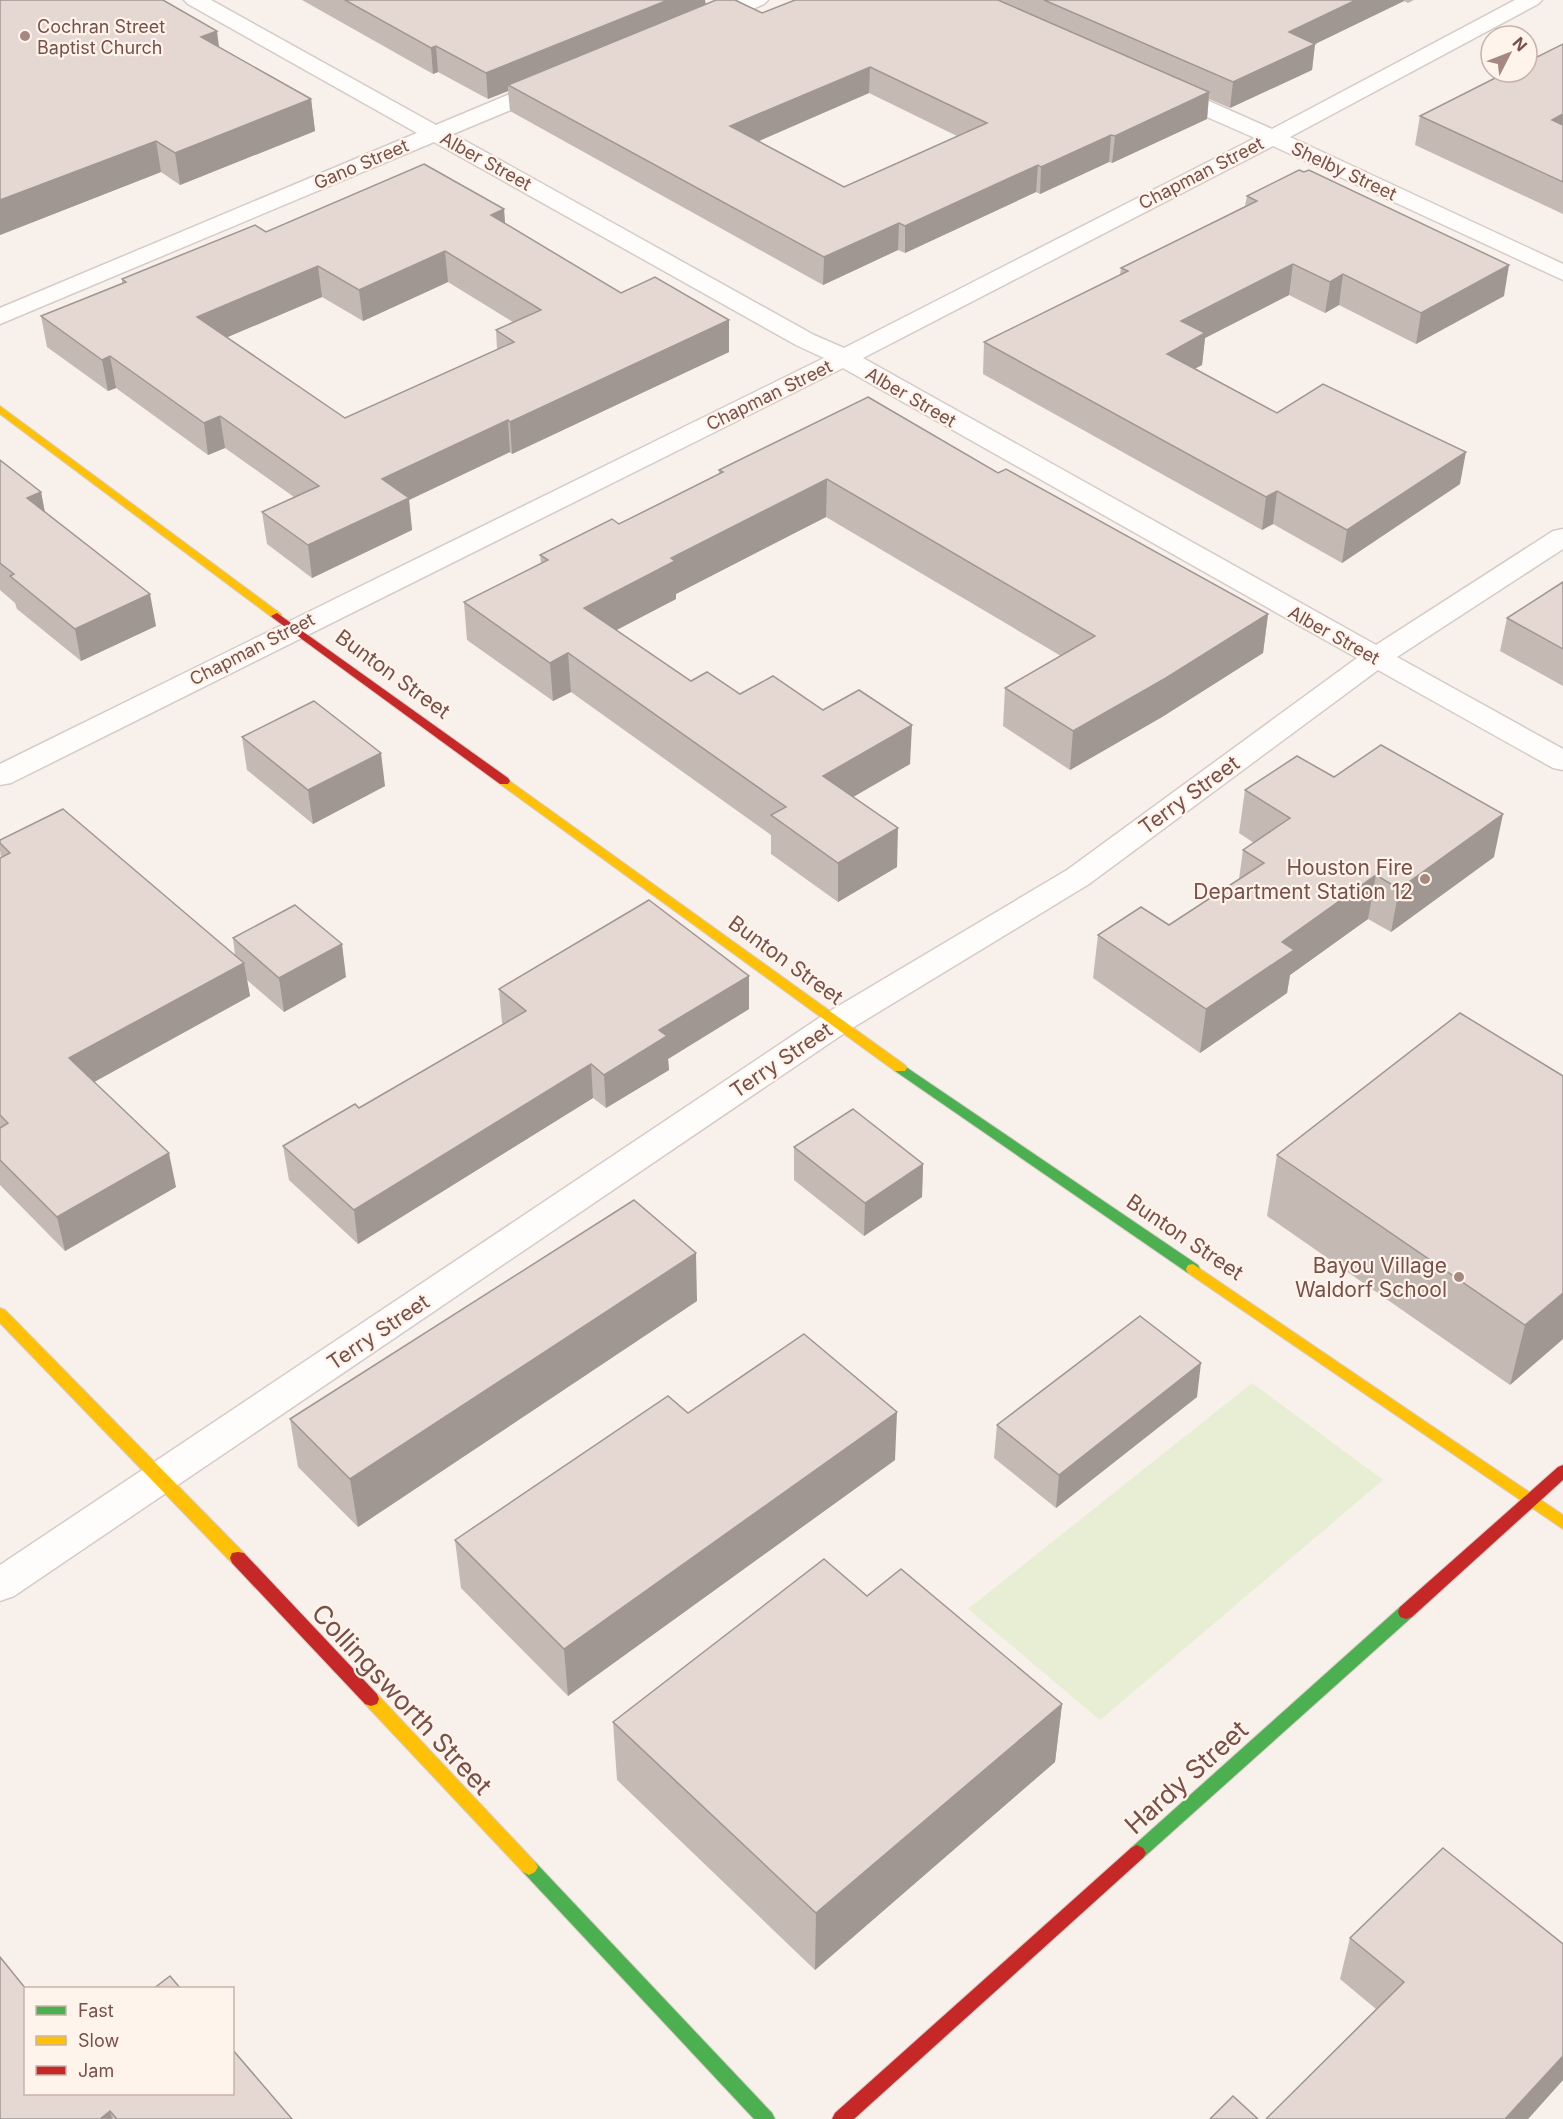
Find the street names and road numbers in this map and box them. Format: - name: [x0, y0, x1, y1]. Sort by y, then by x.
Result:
- street label: Alber Street: [437, 127, 535, 195]
- street label: Chapman Street: [1135, 132, 1267, 214]
- street label: Gano Street: [310, 135, 412, 193]
- street label: Shelby Street: [1288, 137, 1400, 205]
- street label: Chapman Street: [703, 355, 835, 435]
- street label: Alber Street: [862, 363, 960, 431]
- street label: Alber Street: [1285, 601, 1383, 669]
- street label: Chapman Street: [186, 608, 318, 690]
- street label: Bunton Street: [331, 624, 455, 724]
- street label: Terry Street: [1134, 750, 1244, 840]
- street label: Bunton Street: [724, 910, 848, 1010]
- street label: Terry Street: [725, 1017, 837, 1103]
- street label: Bunton Street: [1122, 1189, 1248, 1285]
- street label: Terry Street: [322, 1289, 434, 1375]
- street label: Collingsworth Street: [306, 1597, 498, 1801]
- street label: Hardy Street: [1118, 1714, 1254, 1840]

